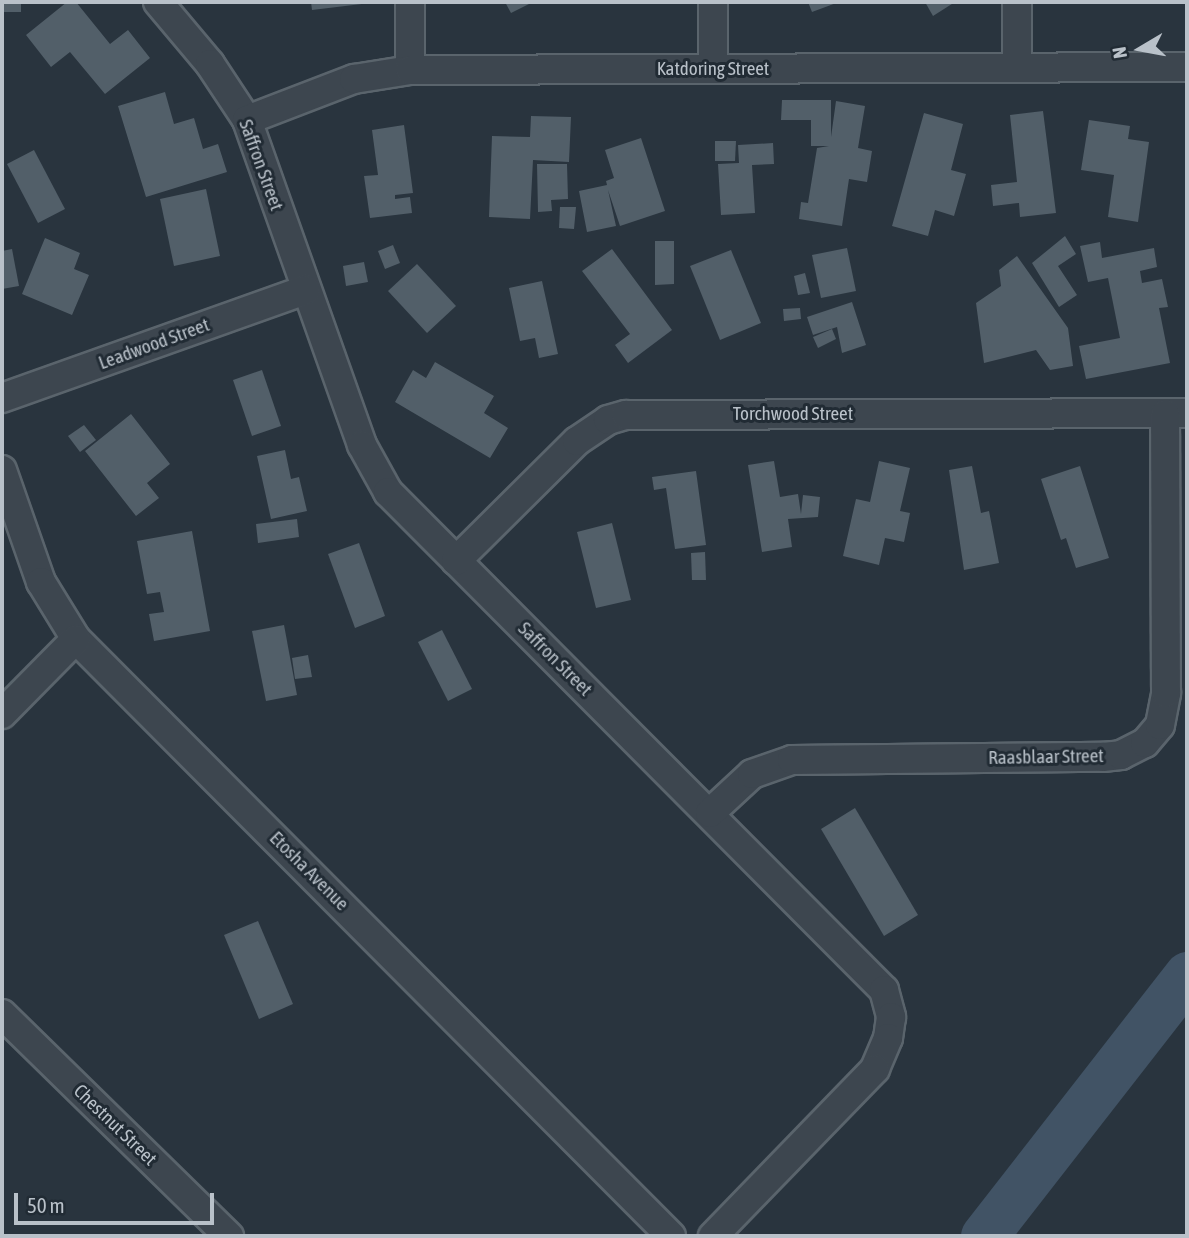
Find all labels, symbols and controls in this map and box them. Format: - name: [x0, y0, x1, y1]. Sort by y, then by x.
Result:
- north arrow: [1105, 14, 1175, 84]
- text: N: [1108, 45, 1131, 60]
- street label: Katdoring Street: [657, 58, 769, 80]
- street label: Saffron Street: [234, 116, 288, 214]
- street label: Leadwood Street: [96, 313, 212, 375]
- street label: Torchwood Street: [733, 403, 853, 425]
- street label: Saffron Street: [513, 617, 597, 701]
- street label: Raasblaar Street: [988, 745, 1104, 769]
- street label: Etosha Avenue: [265, 827, 353, 915]
- street label: Chestnut Street: [69, 1080, 161, 1170]
- scale bar: [18, 1178, 217, 1222]
- text: 50 m: [27, 1193, 65, 1217]

